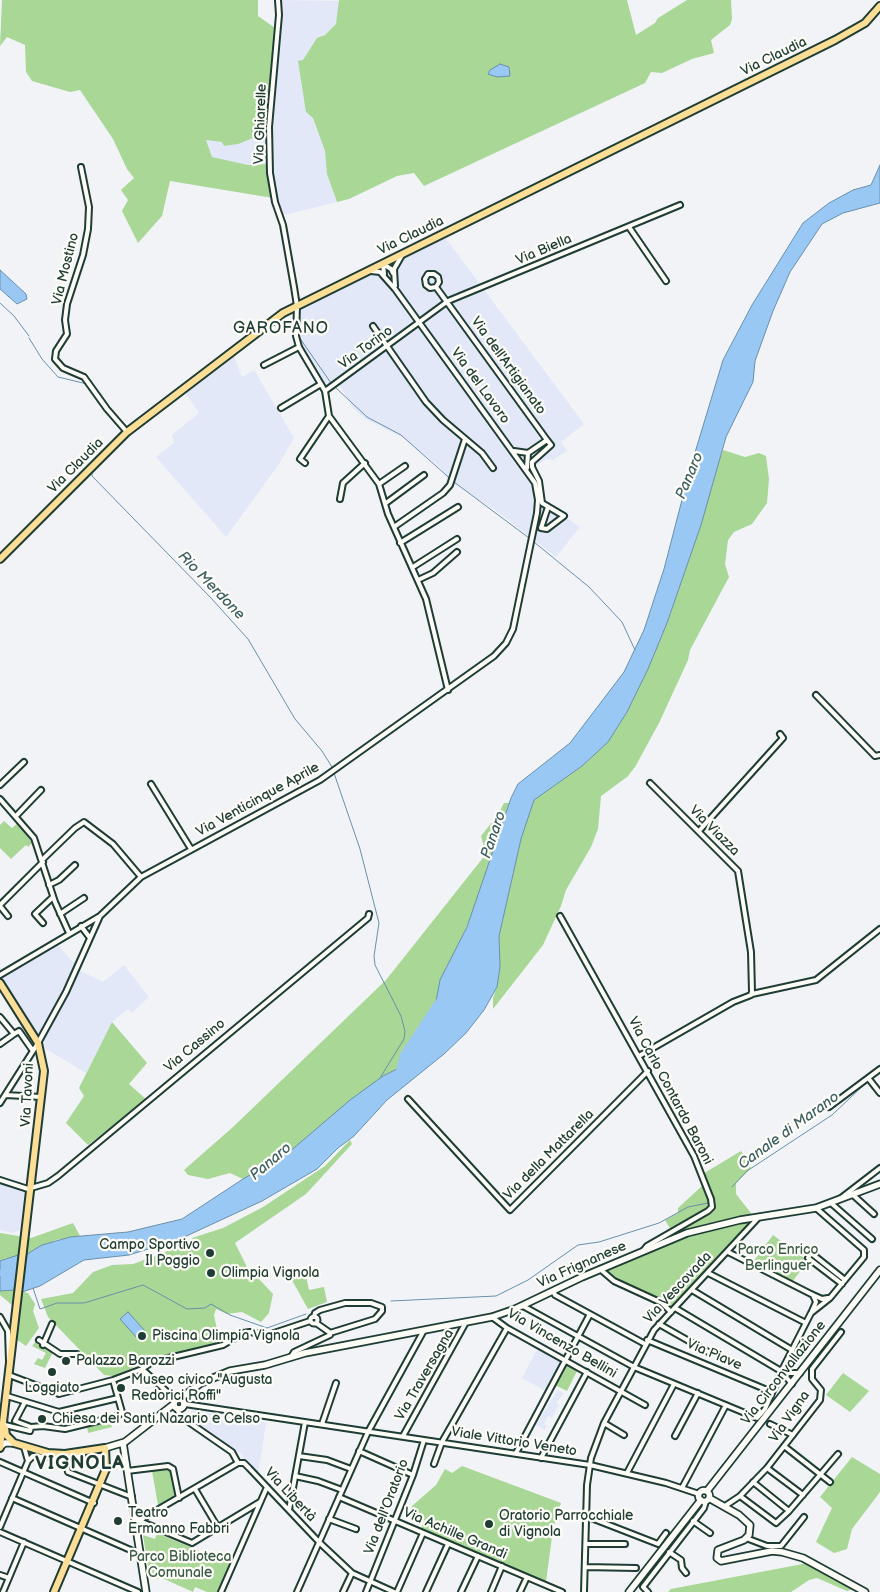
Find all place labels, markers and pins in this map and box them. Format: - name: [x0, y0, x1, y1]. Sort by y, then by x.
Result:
- place label: Campo Sportivo Il Poggio: [99, 1237, 200, 1270]
- marker: Campo Sportivo Il Poggio: [204, 1247, 216, 1259]
- place label: Olimpia Vignola: [221, 1265, 320, 1281]
- marker: Olimpia Vignola: [205, 1267, 217, 1279]
- place label: Piscina Olimpia Vignola: [152, 1328, 300, 1344]
- marker: Piscina Olimpia Vignola: [136, 1330, 148, 1342]
- place label: Palazzo Barozzi: [76, 1353, 175, 1369]
- marker: Palazzo Barozzi: [60, 1355, 72, 1367]
- marker: Loggiato: [46, 1366, 58, 1378]
- place label: Museo civico "Augusta Redorici Roffi": [131, 1372, 272, 1404]
- place label: Loggiato: [25, 1380, 79, 1396]
- marker: Museo civico "Augusta Redorici Roffi": [115, 1382, 127, 1394]
- place label: Chiesa dei Santi Nazario e Celso: [52, 1411, 260, 1427]
- marker: Chiesa dei Santi Nazario e Celso: [36, 1413, 48, 1425]
- place label: Teatro Ermanno Fabbri: [128, 1505, 229, 1538]
- place label: Oratorio Parrocchiale di Vignola: [499, 1508, 633, 1540]
- marker: Teatro Ermanno Fabbri: [112, 1515, 124, 1527]
- marker: Oratorio Parrocchiale di Vignola: [483, 1518, 495, 1530]

